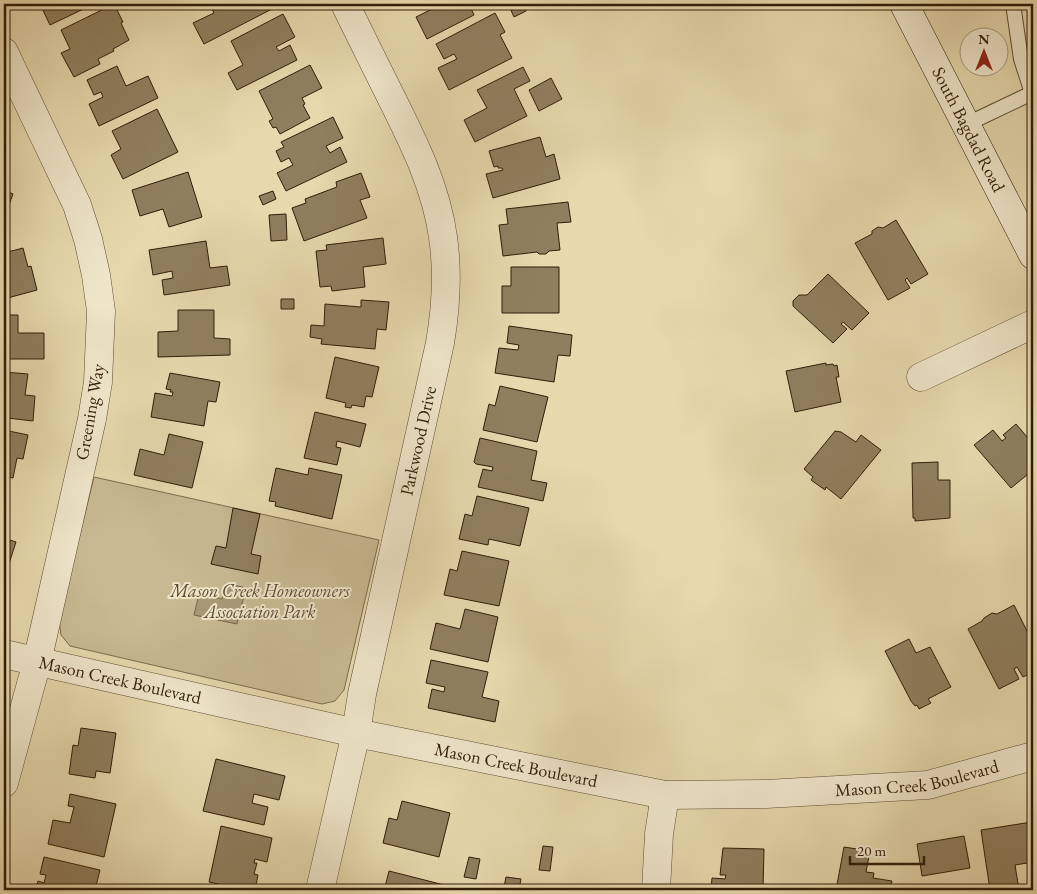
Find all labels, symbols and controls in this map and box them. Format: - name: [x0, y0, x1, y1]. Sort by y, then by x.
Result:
- north arrow: [960, 28, 1010, 78]
- text: N: [978, 30, 990, 48]
- street label: South Bagdad Road: [927, 63, 1011, 196]
- street label: Greening Way: [70, 362, 109, 462]
- street label: Parkwood Drive: [394, 384, 441, 498]
- park label: Mason Creek Homeowners Association Park: [169, 579, 351, 623]
- street label: Mason Creek Boulevard: [37, 650, 205, 709]
- street label: Mason Creek Boulevard: [433, 737, 601, 792]
- street label: Mason Creek Boulevard: [834, 754, 1002, 801]
- scale bar: [850, 834, 923, 866]
- text: 20 m: [857, 841, 886, 860]

